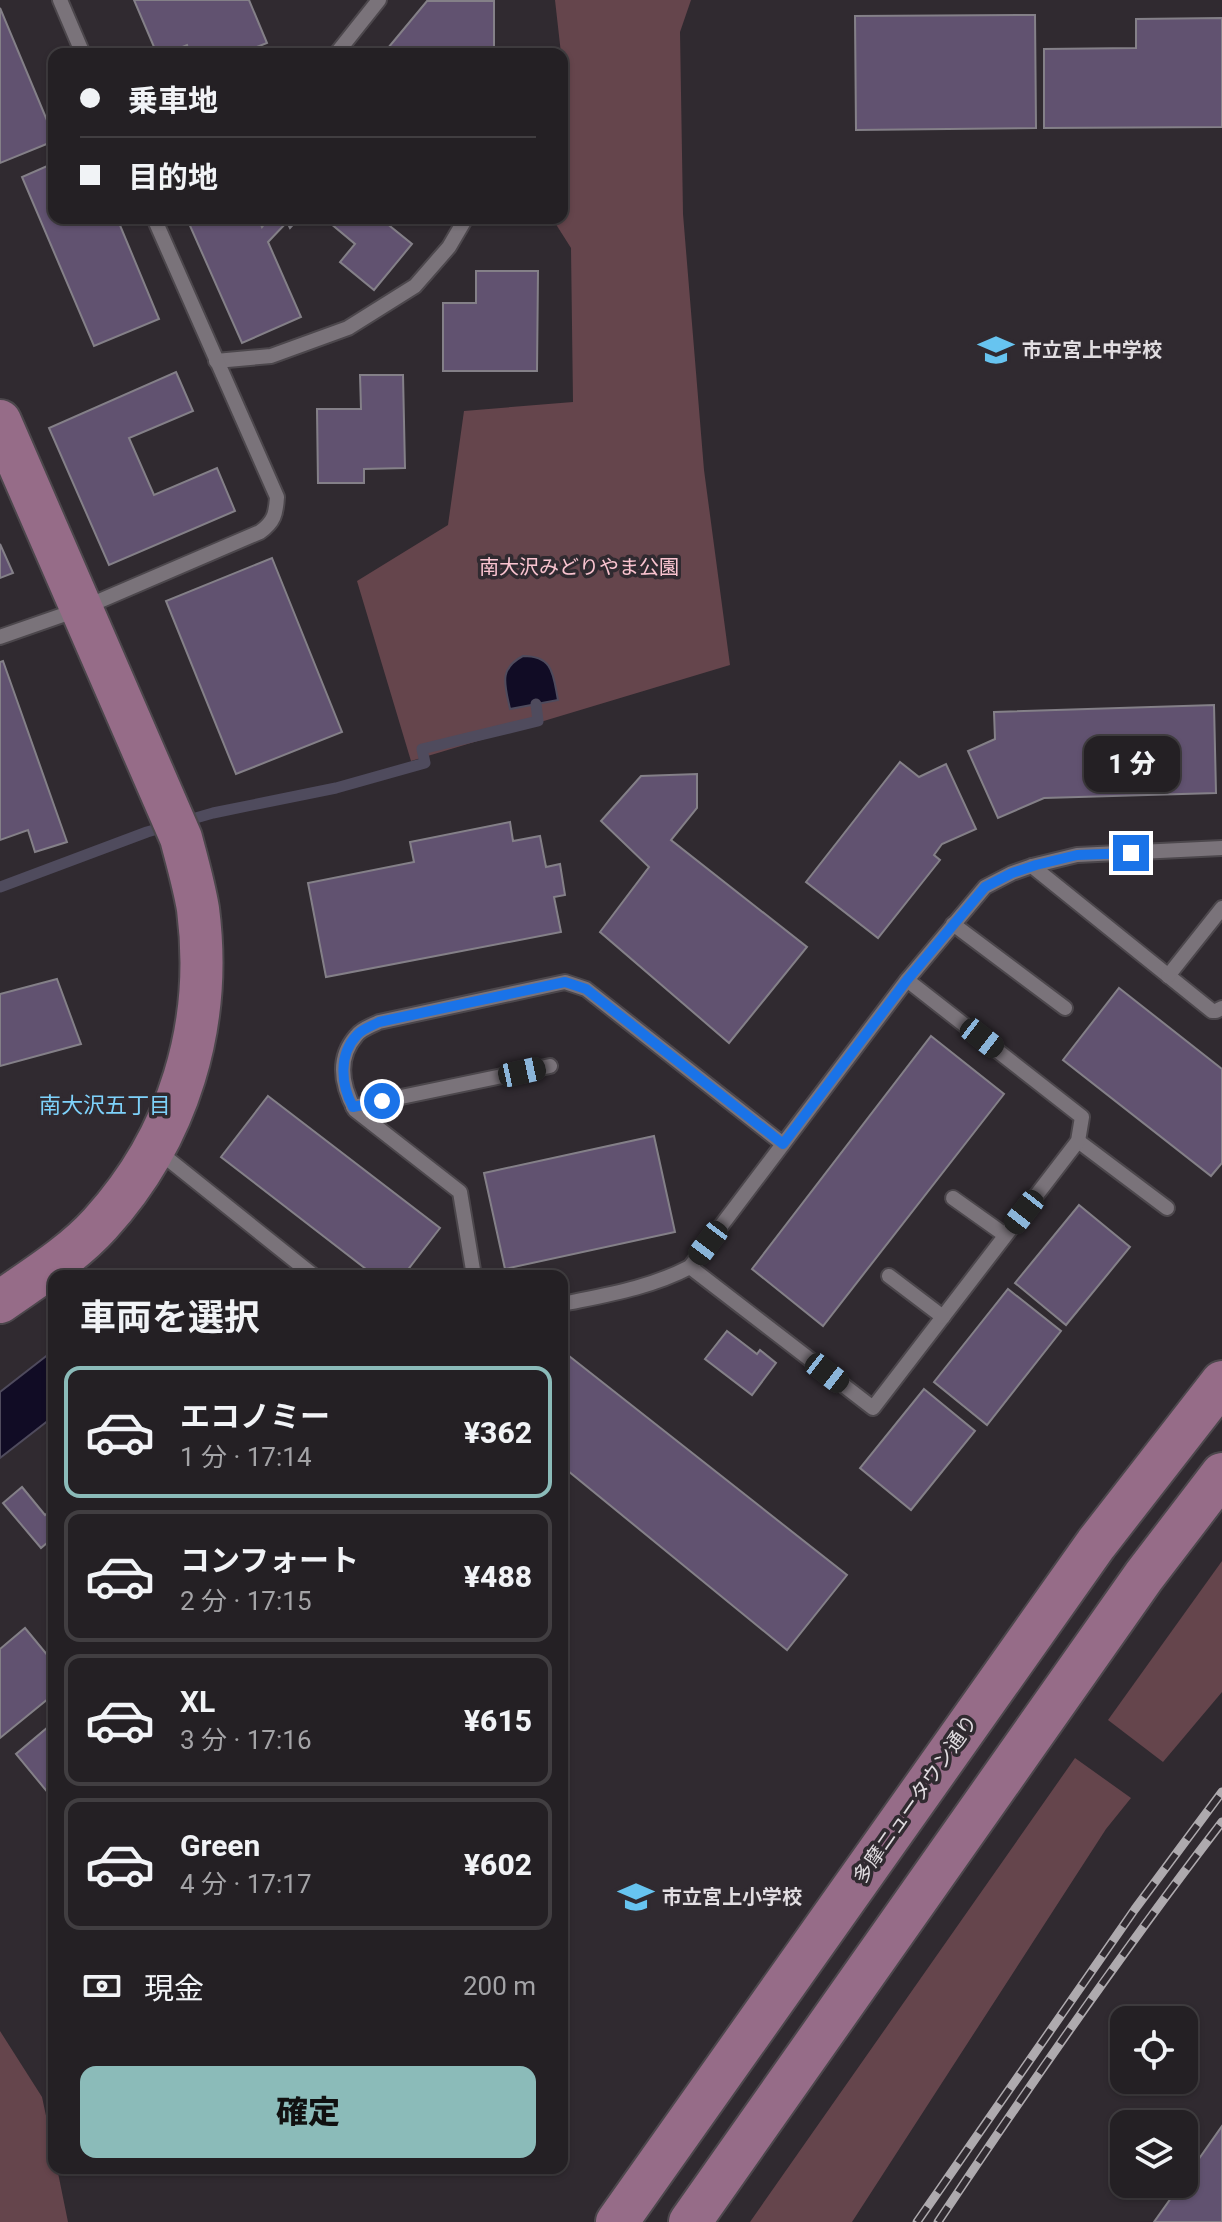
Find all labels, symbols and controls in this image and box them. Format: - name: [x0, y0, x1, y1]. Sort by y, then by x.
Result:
- text: 乗車地: [128, 83, 218, 118]
- text: 目的地: [128, 160, 218, 195]
- school or university icon: 市立宮上中学校: [977, 331, 1015, 369]
- place label: 市立宮上中学校: [1022, 338, 1162, 362]
- park label: 南大沢みどりやま公園: [479, 555, 679, 579]
- callout: 1 分: [1083, 737, 1179, 793]
- text: 1 分: [1108, 749, 1156, 779]
- route end: [1113, 835, 1149, 871]
- car: [956, 1014, 1008, 1062]
- car: [496, 1055, 548, 1089]
- route start: [364, 1083, 400, 1119]
- district label: 南大沢五丁目: [39, 1093, 171, 1118]
- car: [1000, 1186, 1048, 1238]
- car: [684, 1217, 732, 1269]
- text: 車両を選択: [80, 1297, 260, 1339]
- car: [801, 1349, 853, 1397]
- icon: car: [84, 1396, 156, 1468]
- text: エコノミー: [180, 1399, 330, 1434]
- text: ¥362: [464, 1415, 532, 1450]
- text: 1 分 · 17:14: [180, 1442, 312, 1472]
- icon: car: [84, 1540, 156, 1612]
- text: コンフォート: [180, 1543, 359, 1578]
- text: ¥488: [464, 1559, 532, 1594]
- text: 2 分 · 17:15: [180, 1586, 312, 1616]
- icon: car: [84, 1684, 156, 1756]
- text: XL: [180, 1684, 215, 1719]
- text: ¥615: [464, 1703, 532, 1738]
- street label: 多摩ニュータウン通り: [848, 1710, 982, 1888]
- text: 3 分 · 17:16: [180, 1725, 312, 1755]
- icon: car: [84, 1828, 156, 1900]
- text: Green: [180, 1828, 260, 1863]
- text: ¥602: [464, 1847, 532, 1882]
- text: 4 分 · 17:17: [180, 1869, 312, 1899]
- school or university icon: 市立宮上小学校: [617, 1878, 655, 1916]
- place label: 市立宮上小学校: [662, 1885, 802, 1909]
- icon: cash: [80, 1964, 124, 2008]
- text: 現金: [144, 1971, 204, 2006]
- text: 200 m: [463, 1971, 536, 2001]
- map controls: [1110, 2006, 1198, 2198]
- button: locate: [1110, 2006, 1198, 2094]
- button: 確定: [80, 2066, 536, 2158]
- button: layers: [1110, 2110, 1198, 2198]

